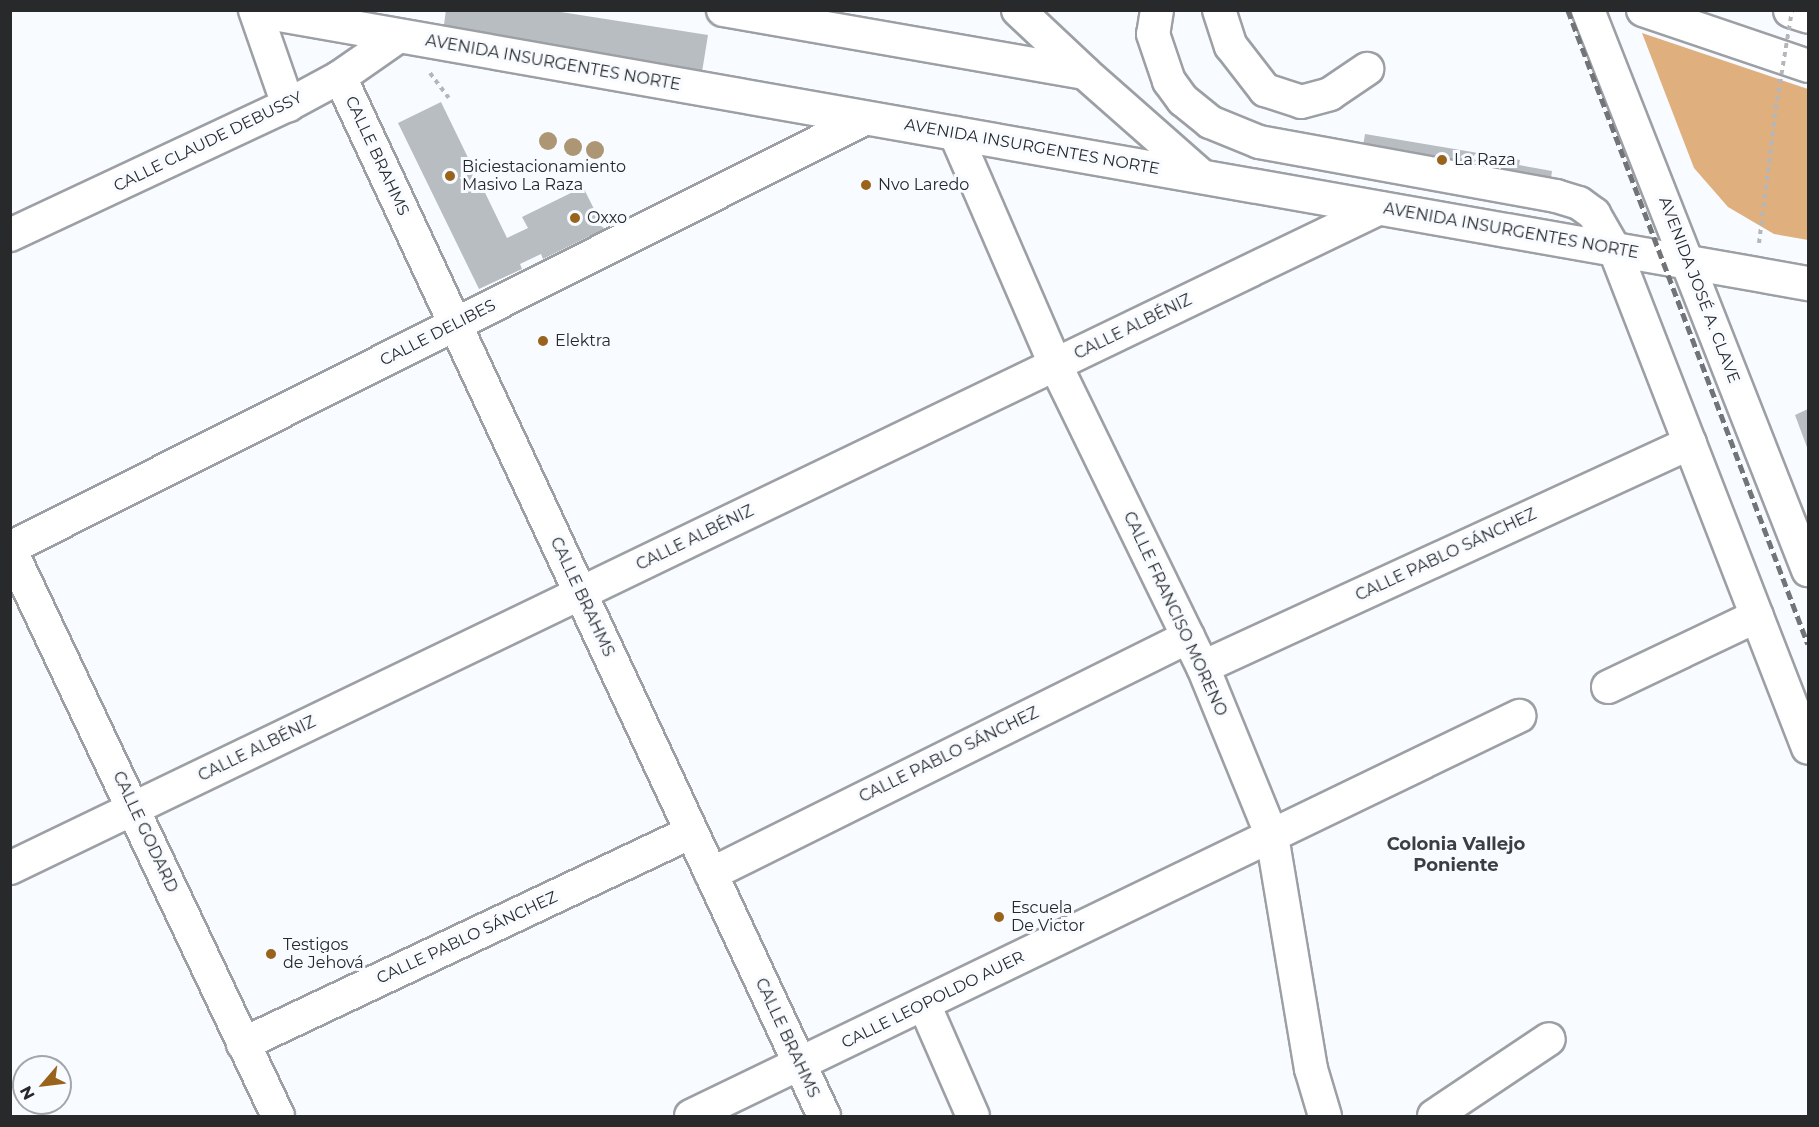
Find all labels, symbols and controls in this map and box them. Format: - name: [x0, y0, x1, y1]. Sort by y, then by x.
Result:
- street label: AVENIDA INSURGENTES NORTE: [424, 31, 682, 95]
- street label: CALLE CLAUDE DEBUSSY: [111, 88, 305, 196]
- street label: CALLE BRAHMS: [341, 93, 413, 219]
- street label: AVENIDA INSURGENTES NORTE: [903, 115, 1161, 179]
- place label: La Raza: [1454, 150, 1516, 170]
- marker: La Raza: [1435, 153, 1449, 167]
- place label: Biciestacionamiento Masivo La Raza: [462, 157, 626, 195]
- marker: Biciestacionamiento Masivo La Raza: [443, 169, 457, 183]
- place label: Nvo Laredo: [878, 175, 969, 195]
- marker: Nvo Laredo: [859, 178, 873, 192]
- street label: AVENIDA JOSÉ A. CLAVE: [1655, 194, 1743, 386]
- street label: AVENIDA INSURGENTES NORTE: [1382, 199, 1640, 263]
- place label: Oxxo: [587, 208, 627, 228]
- marker: Oxxo: [568, 211, 582, 225]
- street label: CALLE ALBÉNIZ: [1071, 290, 1195, 364]
- street label: CALLE DELIBES: [377, 296, 499, 370]
- place label: Elektra: [555, 331, 611, 351]
- marker: Elektra: [536, 334, 550, 348]
- street label: CALLE ALBÉNIZ: [633, 501, 757, 575]
- street label: CALLE PABLO SÁNCHEZ: [1353, 505, 1539, 605]
- street label: CALLE FRANCISO MORENO: [1119, 509, 1231, 719]
- street label: CALLE BRAHMS: [546, 534, 618, 660]
- street label: CALLE PABLO SÁNCHEZ: [856, 703, 1042, 807]
- street label: CALLE ALBÉNIZ: [195, 712, 319, 786]
- street label: CALLE GODARD: [109, 768, 181, 896]
- district label: Colonia Vallejo Poniente: [1387, 834, 1525, 876]
- street label: CALLE PABLO SÁNCHEZ: [374, 888, 560, 988]
- place label: Escuela De Victor: [1011, 898, 1085, 936]
- marker: Escuela De Victor: [992, 910, 1006, 924]
- place label: Testigos de Jehová: [283, 935, 364, 973]
- marker: Testigos de Jehová: [264, 947, 278, 961]
- street label: CALLE LEOPOLDO AUER: [838, 947, 1028, 1053]
- street label: CALLE BRAHMS: [751, 975, 823, 1101]
- north arrow: [12, 1055, 72, 1115]
- text: N: [16, 1083, 39, 1103]

